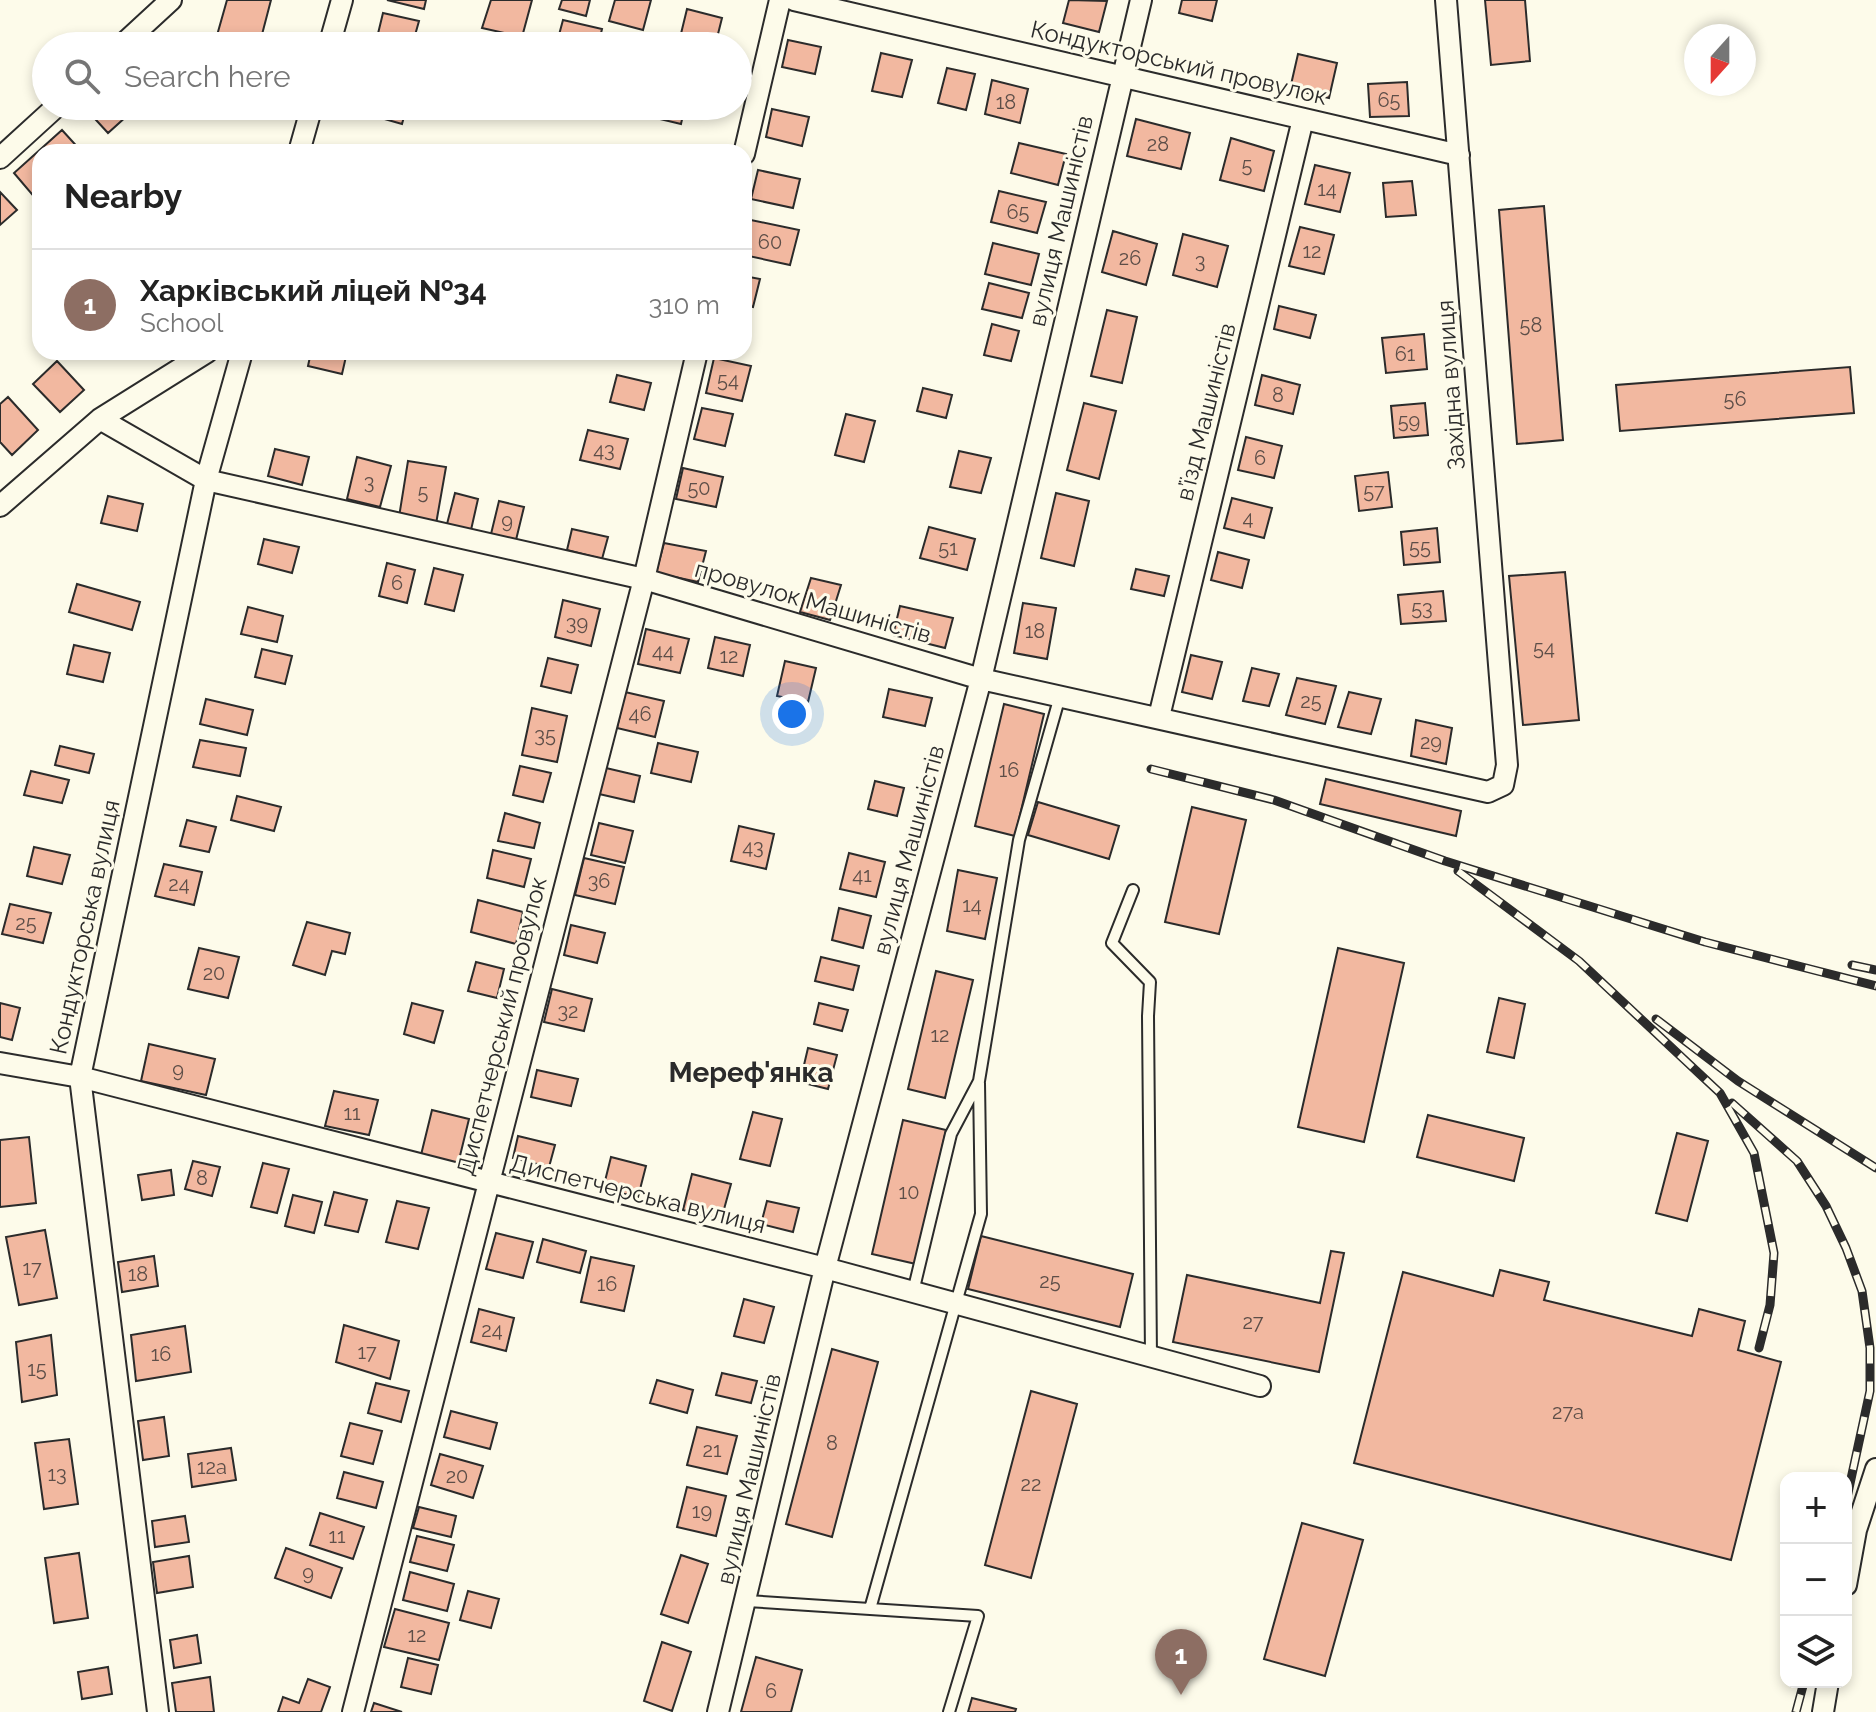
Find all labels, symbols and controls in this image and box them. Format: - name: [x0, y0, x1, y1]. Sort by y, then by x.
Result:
- street label: Кондукторський провулок: [1028, 14, 1330, 111]
- north arrow: [1684, 24, 1756, 96]
- search box: [32, 32, 752, 120]
- icon: search: [60, 54, 104, 98]
- text: Search here: [124, 59, 291, 94]
- house number: 65: [1378, 88, 1401, 112]
- house number: 18: [996, 90, 1016, 114]
- street label: вулиця Машиністів: [1022, 113, 1099, 329]
- house number: 28: [1147, 132, 1169, 156]
- house number: 5: [1242, 153, 1253, 177]
- text: Nearby: [64, 176, 182, 216]
- house number: 14: [1317, 177, 1337, 201]
- house number: 65: [1007, 200, 1030, 224]
- house number: 60: [758, 230, 782, 254]
- house number: 12: [1303, 239, 1321, 263]
- house number: 26: [1119, 246, 1141, 270]
- house number: 3: [1195, 249, 1205, 273]
- text: Харківський ліцей №34: [140, 273, 487, 308]
- text: 1: [84, 290, 96, 320]
- text: 310 m: [649, 290, 720, 320]
- street label: Західна вулиця: [1430, 299, 1471, 471]
- text: School: [140, 308, 223, 338]
- house number: 58: [1520, 313, 1542, 337]
- street label: в’їзд Машиністів: [1169, 320, 1242, 504]
- house number: 61: [1395, 342, 1416, 366]
- house number: 54: [717, 368, 739, 392]
- house number: 8: [1272, 383, 1284, 407]
- house number: 56: [1724, 387, 1746, 411]
- house number: 59: [1398, 409, 1420, 433]
- house number: 43: [593, 438, 615, 462]
- house number: 6: [1254, 446, 1266, 470]
- house number: 3: [364, 470, 374, 494]
- house number: 50: [687, 476, 711, 500]
- house number: 57: [1363, 479, 1385, 503]
- house number: 5: [418, 480, 429, 504]
- house number: 4: [1243, 506, 1254, 530]
- house number: 9: [501, 509, 513, 533]
- house number: 55: [1409, 535, 1431, 559]
- house number: 51: [938, 536, 958, 560]
- street label: провулок Машиністів: [692, 554, 935, 649]
- house number: 6: [391, 571, 403, 595]
- house number: 53: [1411, 596, 1433, 620]
- house number: 39: [566, 611, 588, 635]
- house number: 18: [1025, 619, 1045, 643]
- house number: 54: [1533, 636, 1555, 660]
- house number: 44: [652, 639, 674, 663]
- house number: 12: [720, 644, 738, 668]
- house number: 25: [1300, 689, 1322, 713]
- your location: [772, 694, 812, 734]
- house number: 46: [629, 702, 651, 726]
- house number: 35: [534, 723, 556, 747]
- house number: 29: [1420, 730, 1442, 754]
- street label: вулиця Машиністів: [867, 742, 950, 958]
- house number: 16: [999, 758, 1019, 782]
- street label: Кондукторська вулиця: [43, 797, 126, 1057]
- house number: 43: [742, 835, 764, 859]
- house number: 41: [852, 863, 872, 887]
- house number: 36: [588, 869, 610, 893]
- house number: 24: [168, 872, 190, 896]
- street label: Диспетчерський провулок: [450, 874, 553, 1178]
- house number: 14: [962, 893, 982, 917]
- house number: 25: [15, 911, 37, 935]
- house number: 20: [203, 961, 225, 985]
- house number: 32: [557, 999, 579, 1023]
- house number: 12: [931, 1023, 949, 1047]
- district label: Мереф'янка: [669, 1056, 833, 1089]
- house number: 9: [172, 1058, 184, 1082]
- house number: 11: [343, 1101, 361, 1125]
- street label: Диспетчерська вулиця: [507, 1148, 769, 1239]
- house number: 8: [196, 1166, 208, 1190]
- house number: 10: [899, 1180, 919, 1204]
- house number: 17: [22, 1256, 42, 1280]
- house number: 18: [128, 1262, 148, 1286]
- house number: 25: [1039, 1269, 1061, 1293]
- house number: 16: [597, 1272, 617, 1296]
- house number: 27: [1242, 1310, 1264, 1334]
- house number: 24: [481, 1318, 503, 1342]
- house number: 17: [357, 1340, 377, 1364]
- house number: 16: [151, 1342, 171, 1366]
- house number: 15: [27, 1357, 47, 1381]
- street label: вулиця Машиністів: [710, 1371, 787, 1587]
- house number: 27а: [1552, 1400, 1584, 1424]
- house number: 8: [826, 1431, 838, 1455]
- house number: 21: [703, 1438, 722, 1462]
- house number: 12а: [197, 1455, 227, 1479]
- house number: 13: [47, 1462, 67, 1486]
- house number: 20: [446, 1464, 468, 1488]
- house number: 22: [1021, 1472, 1041, 1496]
- map controls: [1780, 1472, 1852, 1688]
- button: +: [1780, 1472, 1852, 1544]
- house number: 19: [692, 1499, 712, 1523]
- house number: 11: [328, 1524, 346, 1548]
- button: −: [1780, 1544, 1852, 1616]
- house number: 9: [302, 1561, 314, 1585]
- button: layers: [1780, 1616, 1852, 1688]
- house number: 12: [408, 1623, 426, 1647]
- pin: 1: [1155, 1629, 1207, 1695]
- house number: 6: [765, 1679, 777, 1703]

